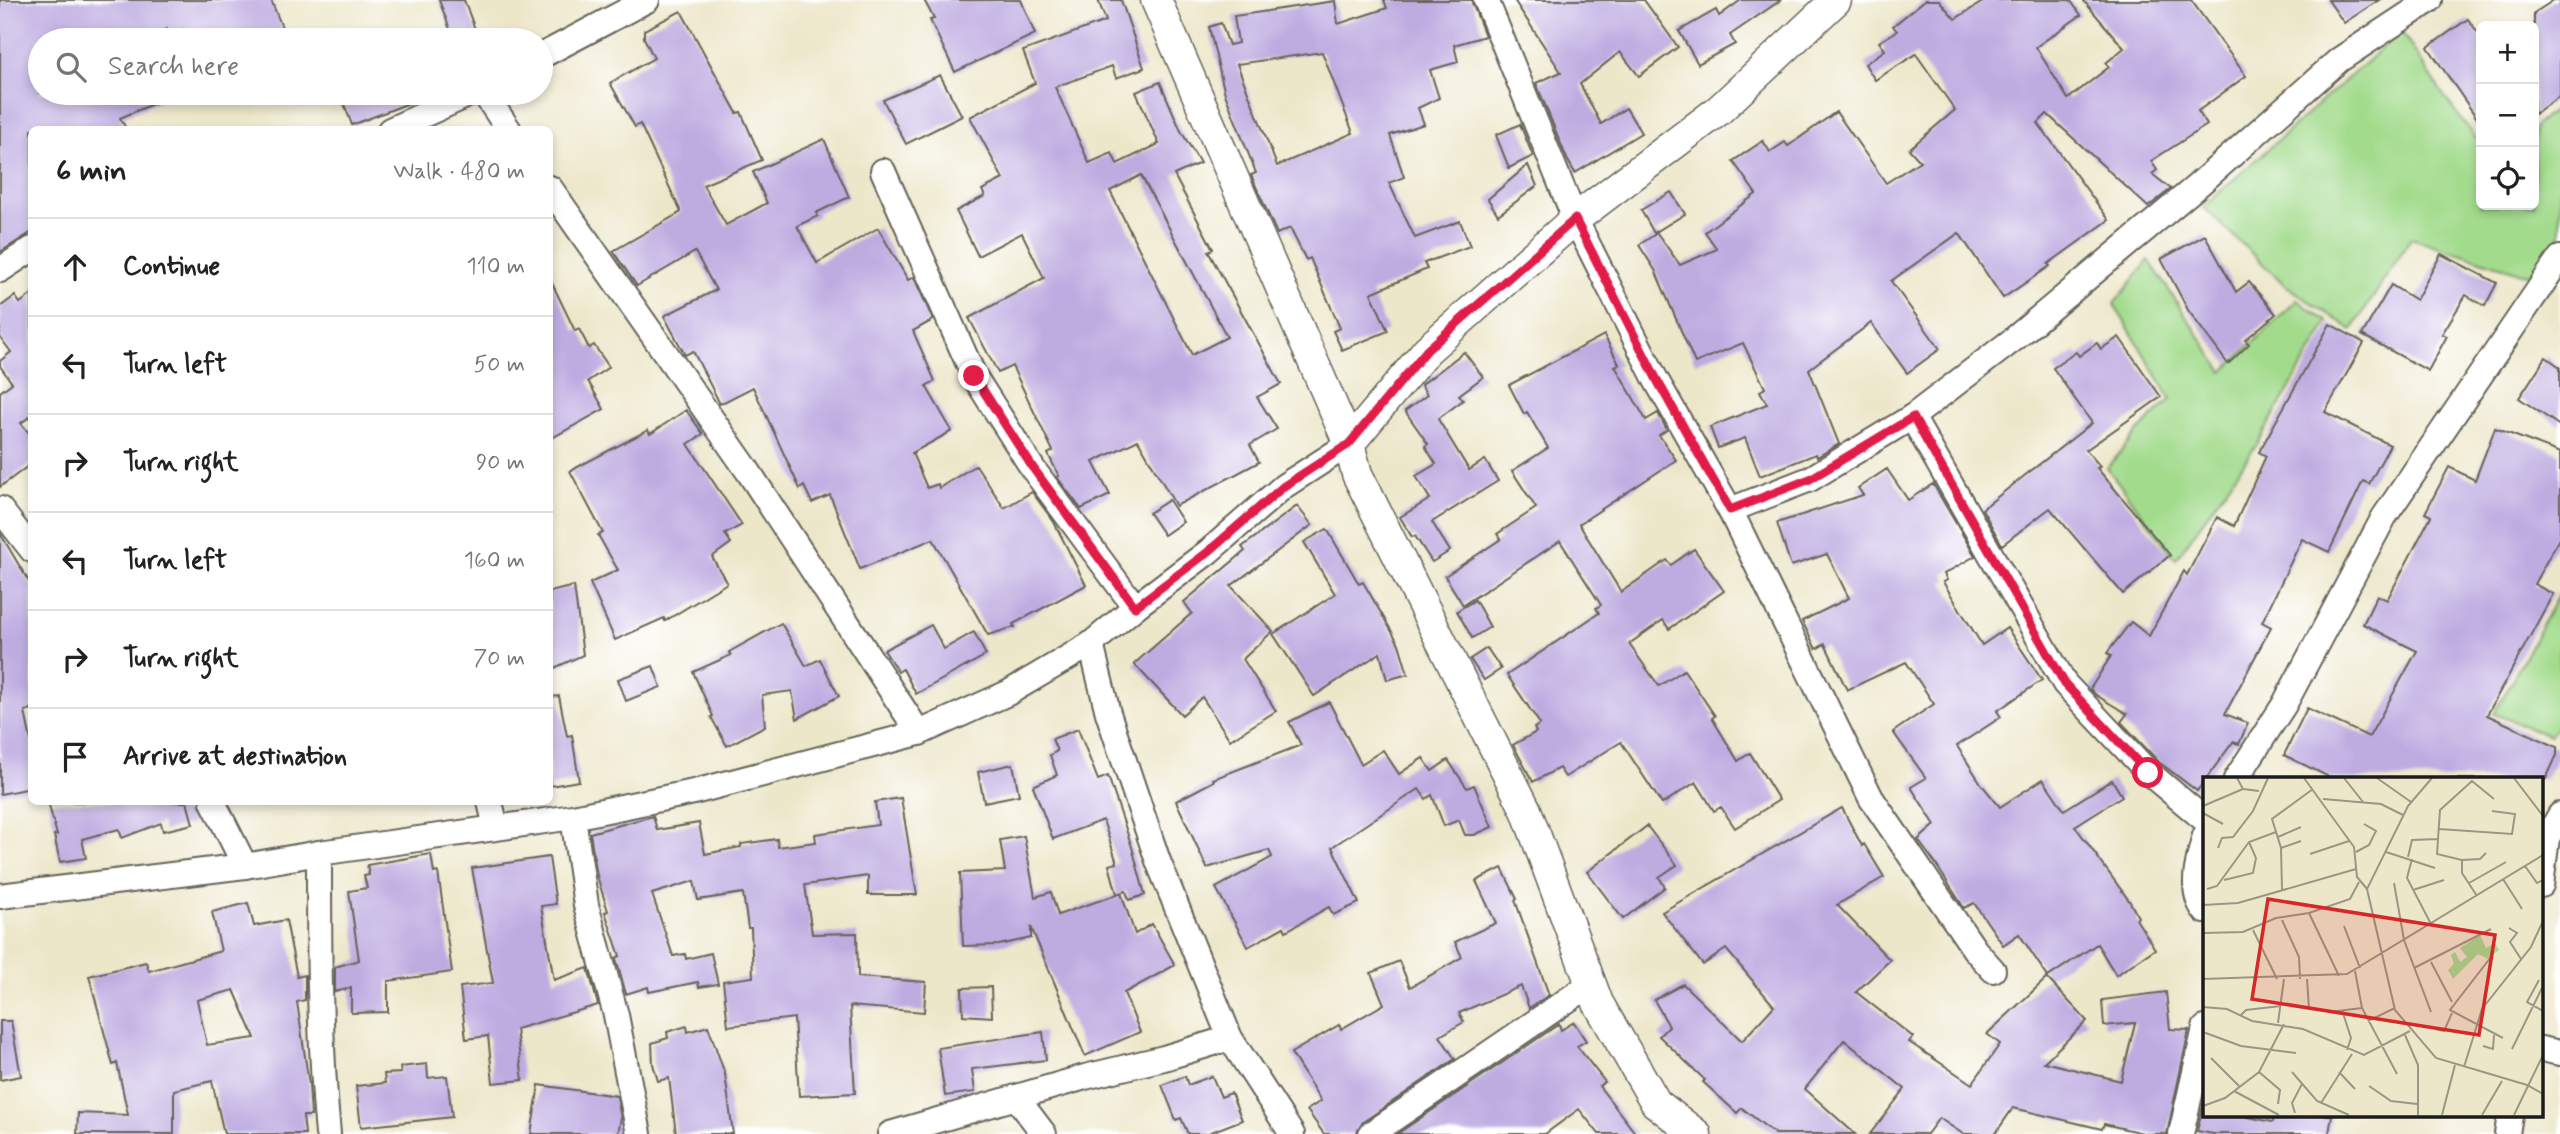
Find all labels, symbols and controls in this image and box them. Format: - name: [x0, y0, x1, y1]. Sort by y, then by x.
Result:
- map controls: [2476, 21, 2539, 210]
- button: +: [2476, 21, 2539, 84]
- search box: [28, 28, 553, 105]
- icon: search: [52, 48, 90, 86]
- text: Search here: [108, 50, 239, 84]
- button: −: [2476, 84, 2539, 147]
- button: locate: [2476, 147, 2539, 210]
- text: 6 min: [56, 152, 127, 191]
- text: Walk · 480 m: [393, 157, 525, 187]
- icon: ahead: [56, 248, 94, 286]
- text: Continue: [123, 250, 220, 284]
- text: 110 m: [466, 252, 525, 282]
- icon: left: [56, 346, 94, 384]
- text: Turn left: [123, 348, 227, 382]
- text: 50 m: [474, 350, 525, 380]
- route end: [958, 360, 989, 391]
- icon: right: [56, 444, 94, 482]
- text: Turn right: [123, 446, 239, 480]
- text: 90 m: [476, 448, 525, 478]
- icon: left: [56, 542, 94, 580]
- text: Turn left: [123, 544, 227, 578]
- text: 160 m: [464, 546, 525, 576]
- icon: right: [56, 640, 94, 678]
- text: Turn right: [123, 642, 239, 676]
- text: 70 m: [473, 644, 525, 674]
- icon: arrive: [56, 738, 94, 776]
- text: Arrive at destination: [123, 740, 347, 774]
- route start: [2132, 757, 2163, 788]
- inset map: [2203, 777, 2542, 1116]

